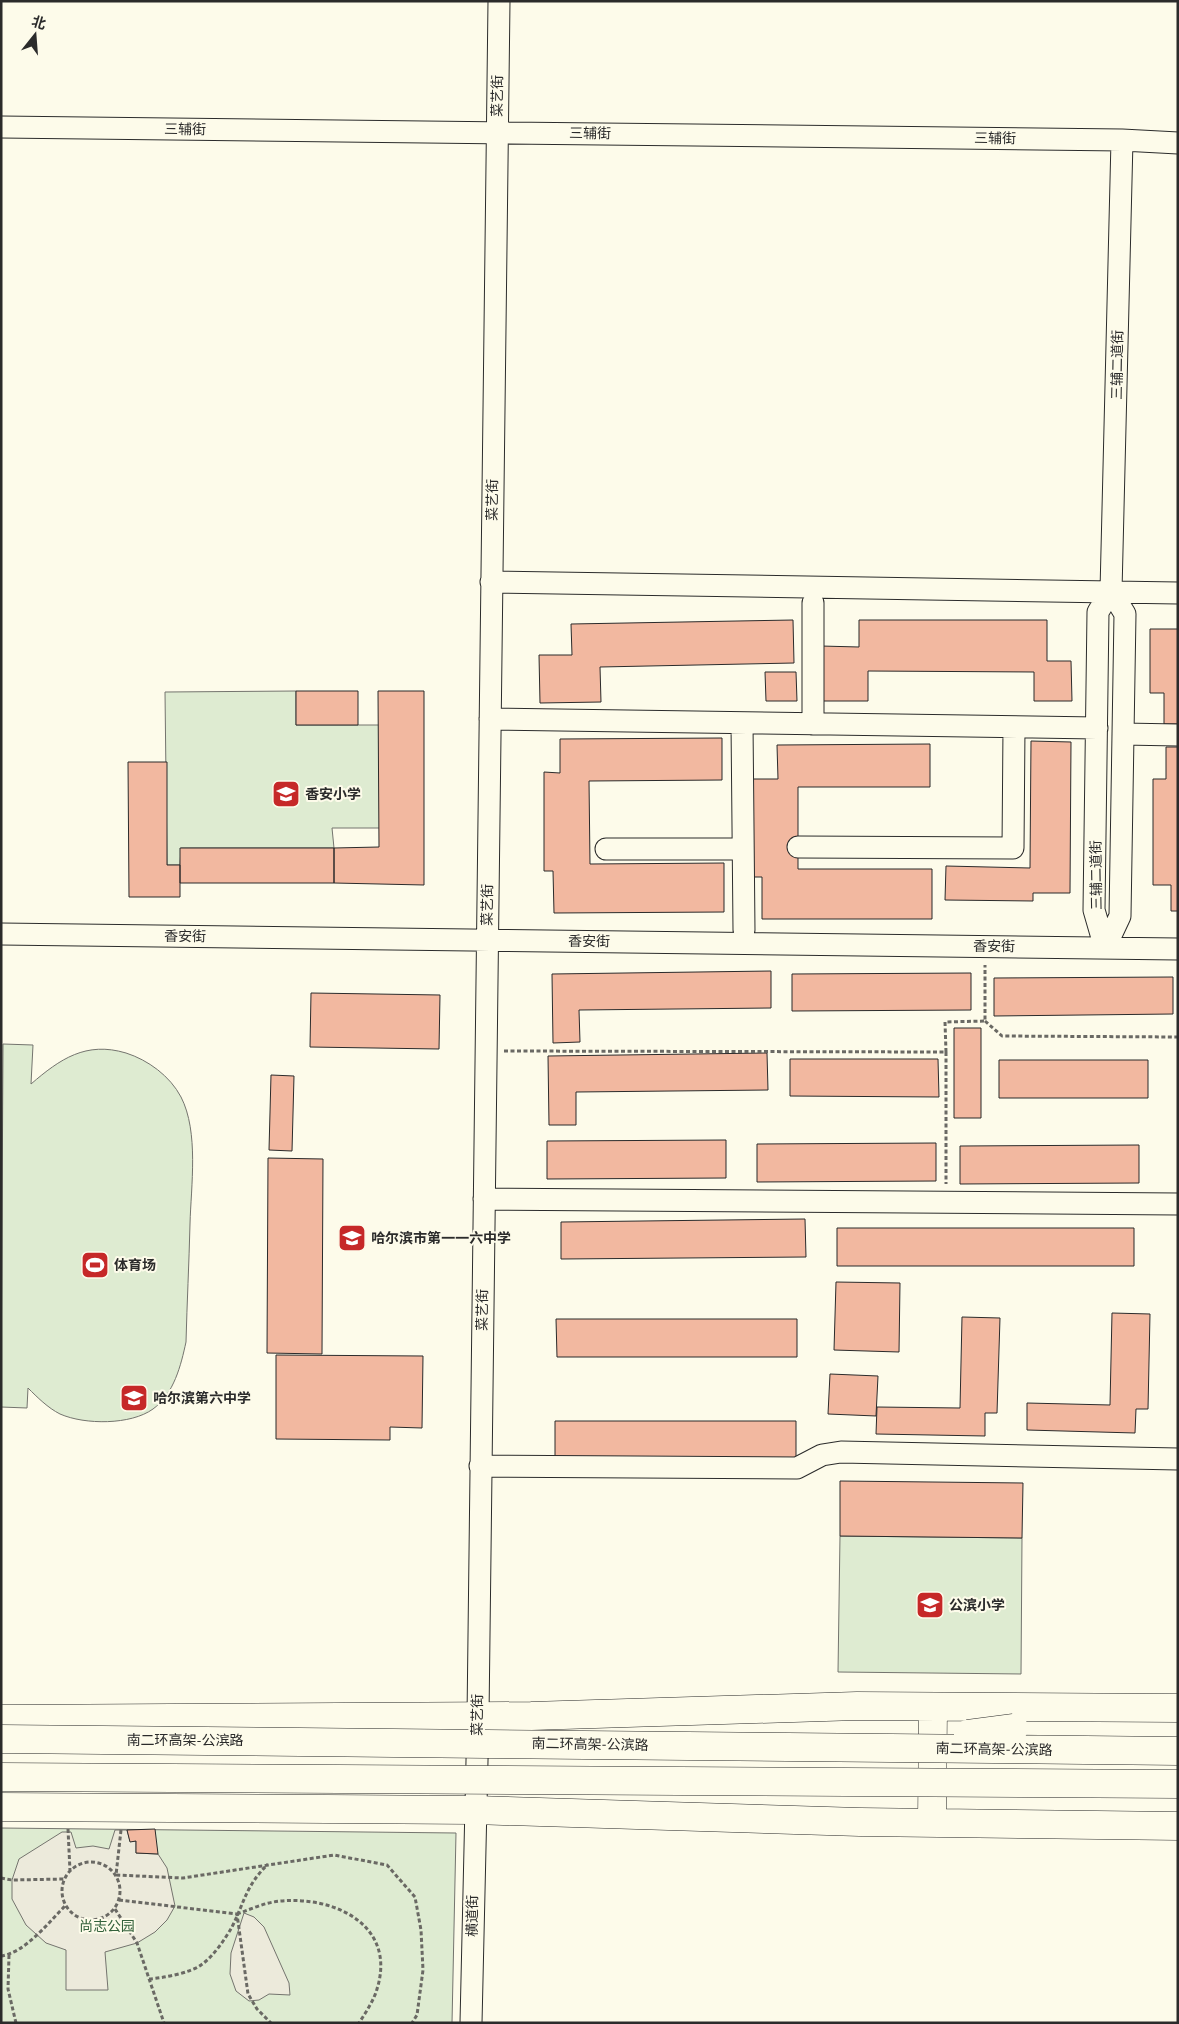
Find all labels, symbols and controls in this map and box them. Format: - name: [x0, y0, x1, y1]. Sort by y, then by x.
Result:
- north arrow: [10, 10, 60, 60]
- text: 北: [29, 12, 48, 33]
- street label: 菜艺街: [488, 75, 506, 117]
- street label: 三辅街: [164, 120, 206, 138]
- street label: 三辅街: [569, 124, 611, 142]
- street label: 三辅街: [974, 129, 1016, 147]
- street label: 三辅二道街: [1107, 330, 1127, 400]
- street label: 菜艺街: [483, 479, 501, 521]
- school or university icon: 香安小学: [271, 779, 301, 809]
- place label: 香安小学: [305, 785, 361, 803]
- street label: 三辅二道街: [1086, 840, 1106, 910]
- street label: 菜艺街: [478, 884, 496, 926]
- street label: 香安街: [164, 927, 206, 945]
- street label: 香安街: [568, 932, 610, 950]
- street label: 香安街: [973, 937, 1015, 955]
- school or university icon: 哈尔滨市第一一六中学: [337, 1223, 367, 1253]
- place label: 哈尔滨市第一一六中学: [371, 1229, 511, 1247]
- sports icon: 体育场: [80, 1250, 110, 1280]
- place label: 体育场: [114, 1256, 156, 1274]
- street label: 菜艺街: [473, 1289, 491, 1331]
- school or university icon: 哈尔滨第六中学: [119, 1383, 149, 1413]
- place label: 哈尔滨第六中学: [153, 1389, 251, 1407]
- school or university icon: 公滨小学: [915, 1590, 945, 1620]
- place label: 公滨小学: [949, 1596, 1005, 1614]
- street label: 菜艺街: [468, 1694, 486, 1736]
- street label: 南二环高架-公滨路: [126, 1731, 244, 1749]
- street label: 南二环高架-公滨路: [531, 1734, 649, 1754]
- street label: 南二环高架-公滨路: [935, 1739, 1053, 1759]
- street label: 横道街: [463, 1895, 481, 1937]
- park label: 尚志公园: [79, 1917, 135, 1935]

